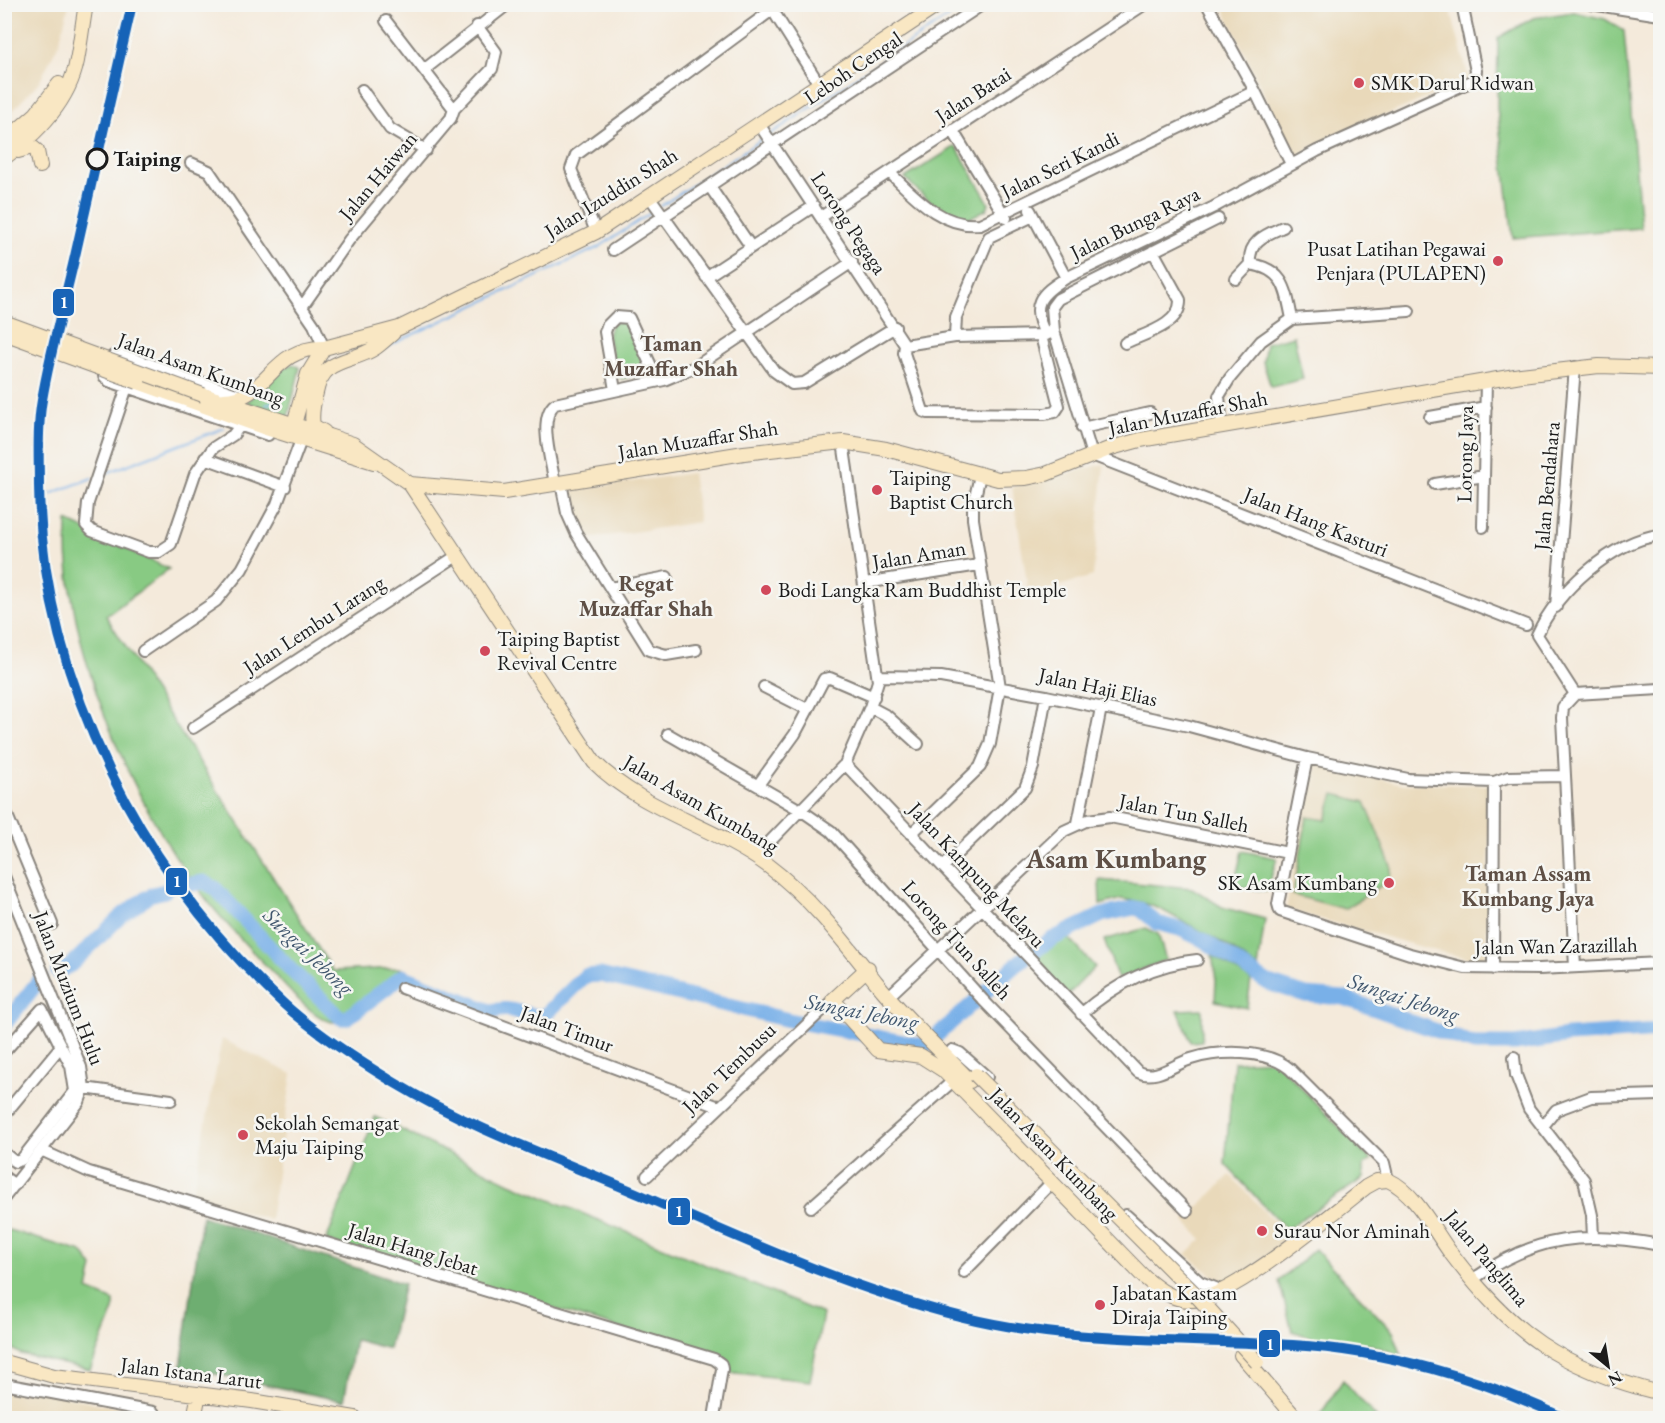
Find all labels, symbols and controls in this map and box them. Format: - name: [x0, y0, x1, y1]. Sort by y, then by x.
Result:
- street label: Leboh Cengal: [798, 25, 907, 110]
- street label: Jalan Batai: [928, 60, 1016, 130]
- place label: SMK Darul Ridwan: [1371, 69, 1534, 96]
- marker: SMK Darul Ridwan: [1352, 76, 1366, 90]
- street label: Jalan Seri Kandi: [995, 124, 1123, 206]
- street label: Jalan Haiwan: [331, 126, 423, 227]
- street label: Jalan Izuddin Shah: [538, 141, 682, 245]
- place label: Taiping: [113, 145, 181, 172]
- marker: Taiping: [86, 148, 108, 170]
- street label: Lorong Pegaga: [805, 166, 894, 280]
- street label: Jalan Bunga Raya: [1064, 179, 1205, 266]
- place label: Pusat Latihan Pegawai Penjara (PULAPEN): [1307, 235, 1486, 286]
- marker: Pusat Latihan Pegawai Penjara (PULAPEN): [1491, 254, 1505, 268]
- line badge: 1: [52, 288, 75, 317]
- text: 1: [60, 292, 68, 313]
- street label: Jalan Asam Kumbang: [112, 325, 289, 411]
- district label: Taman Muzaffar Shah: [604, 329, 738, 383]
- street label: Jalan Muzaffar Shah: [1104, 384, 1270, 442]
- street label: Lorong Jaya: [1450, 405, 1479, 503]
- street label: Jalan Muzaffar Shah: [614, 414, 780, 466]
- street label: Jalan Bendahara: [1527, 420, 1566, 554]
- place label: Taiping Baptist Church: [889, 464, 1013, 515]
- street label: Jalan Hang Kasturi: [1238, 480, 1392, 563]
- marker: Taiping Baptist Church: [870, 483, 884, 497]
- street label: Jalan Aman: [868, 534, 968, 576]
- street label: Jalan Lembu Larang: [236, 568, 390, 681]
- district label: Regat Muzaffar Shah: [579, 569, 713, 623]
- place label: Bodi Langka Ram Buddhist Temple: [778, 576, 1066, 603]
- marker: Bodi Langka Ram Buddhist Temple: [759, 583, 773, 597]
- place label: Taiping Baptist Revival Centre: [497, 625, 620, 676]
- marker: Taiping Baptist Revival Centre: [478, 644, 492, 658]
- street label: Jalan Haji Elias: [1034, 660, 1160, 712]
- street label: Jalan Asam Kumbang: [617, 747, 785, 859]
- street label: Jalan Tun Salleh: [1115, 786, 1252, 838]
- street label: Jalan Kampung Melayu: [901, 795, 1052, 953]
- district label: Asam Kumbang: [1025, 841, 1207, 876]
- district label: Taman Assam Kumbang Jaya: [1462, 859, 1595, 913]
- line badge: 1: [165, 867, 188, 896]
- place label: SK Asam Kumbang: [1218, 869, 1378, 896]
- text: 1: [173, 871, 181, 892]
- street label: Lorong Tun Salleh: [896, 874, 1018, 1005]
- marker: SK Asam Kumbang: [1382, 876, 1396, 890]
- water label: Sungai Jebong: [256, 900, 361, 1002]
- street label: Jalan Muzium Hulu: [27, 905, 111, 1069]
- street label: Jalan Wan Zarazillah: [1472, 931, 1638, 960]
- water label: Sungai Jebong: [1344, 966, 1464, 1029]
- water label: Sungai Jebong: [802, 986, 922, 1037]
- street label: Jalan Timur: [515, 998, 618, 1059]
- street label: Jalan Tembusu: [675, 1016, 781, 1121]
- street label: Jalan Asam Kumbang: [982, 1080, 1126, 1227]
- place label: Sekolah Semangat Maju Taiping: [255, 1109, 400, 1160]
- marker: Sekolah Semangat Maju Taiping: [236, 1128, 250, 1142]
- line badge: 1: [667, 1197, 691, 1226]
- text: 1: [675, 1201, 683, 1222]
- street label: Jalan Panglima: [1438, 1202, 1536, 1312]
- street label: Jalan Hang Jebat: [343, 1215, 482, 1281]
- place label: Surau Nor Aminah: [1274, 1217, 1430, 1244]
- marker: Surau Nor Aminah: [1255, 1224, 1269, 1238]
- place label: Jabatan Kastam Diraja Taiping: [1110, 1279, 1237, 1330]
- marker: Jabatan Kastam Diraja Taiping: [1093, 1298, 1107, 1312]
- line badge: 1: [1258, 1329, 1281, 1358]
- text: 1: [1266, 1334, 1274, 1355]
- north arrow: [1578, 1336, 1638, 1396]
- street label: Jalan Istana Larut: [117, 1350, 264, 1395]
- text: N: [1604, 1366, 1626, 1391]

